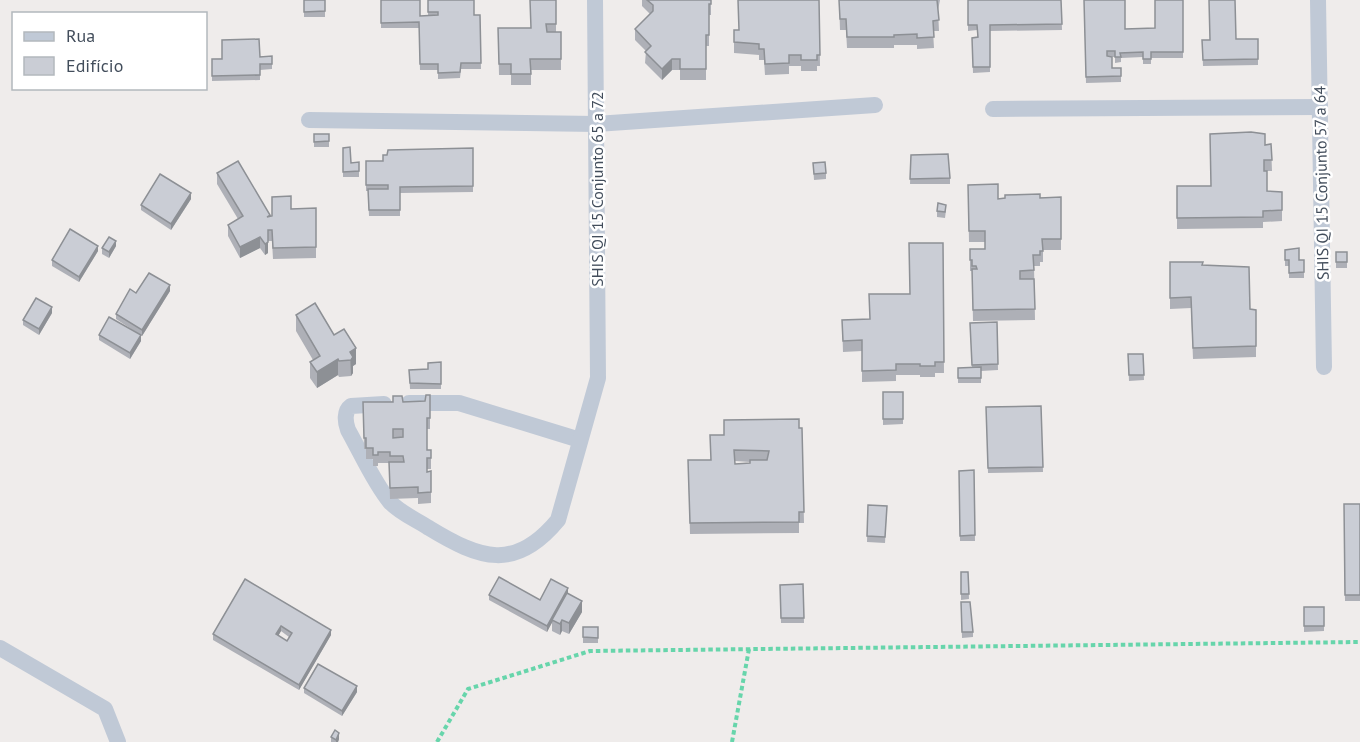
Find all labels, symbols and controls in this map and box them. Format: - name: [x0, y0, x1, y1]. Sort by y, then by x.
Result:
- legend: [12, 12, 207, 90]
- text: Rua: [66, 24, 95, 47]
- text: Edifício: [66, 54, 123, 77]
- street label: SHIS QI 15 Conjunto 57 a 64: [1309, 85, 1333, 280]
- street label: SHIS QI 15 Conjunto 65 a 72: [587, 91, 607, 287]

